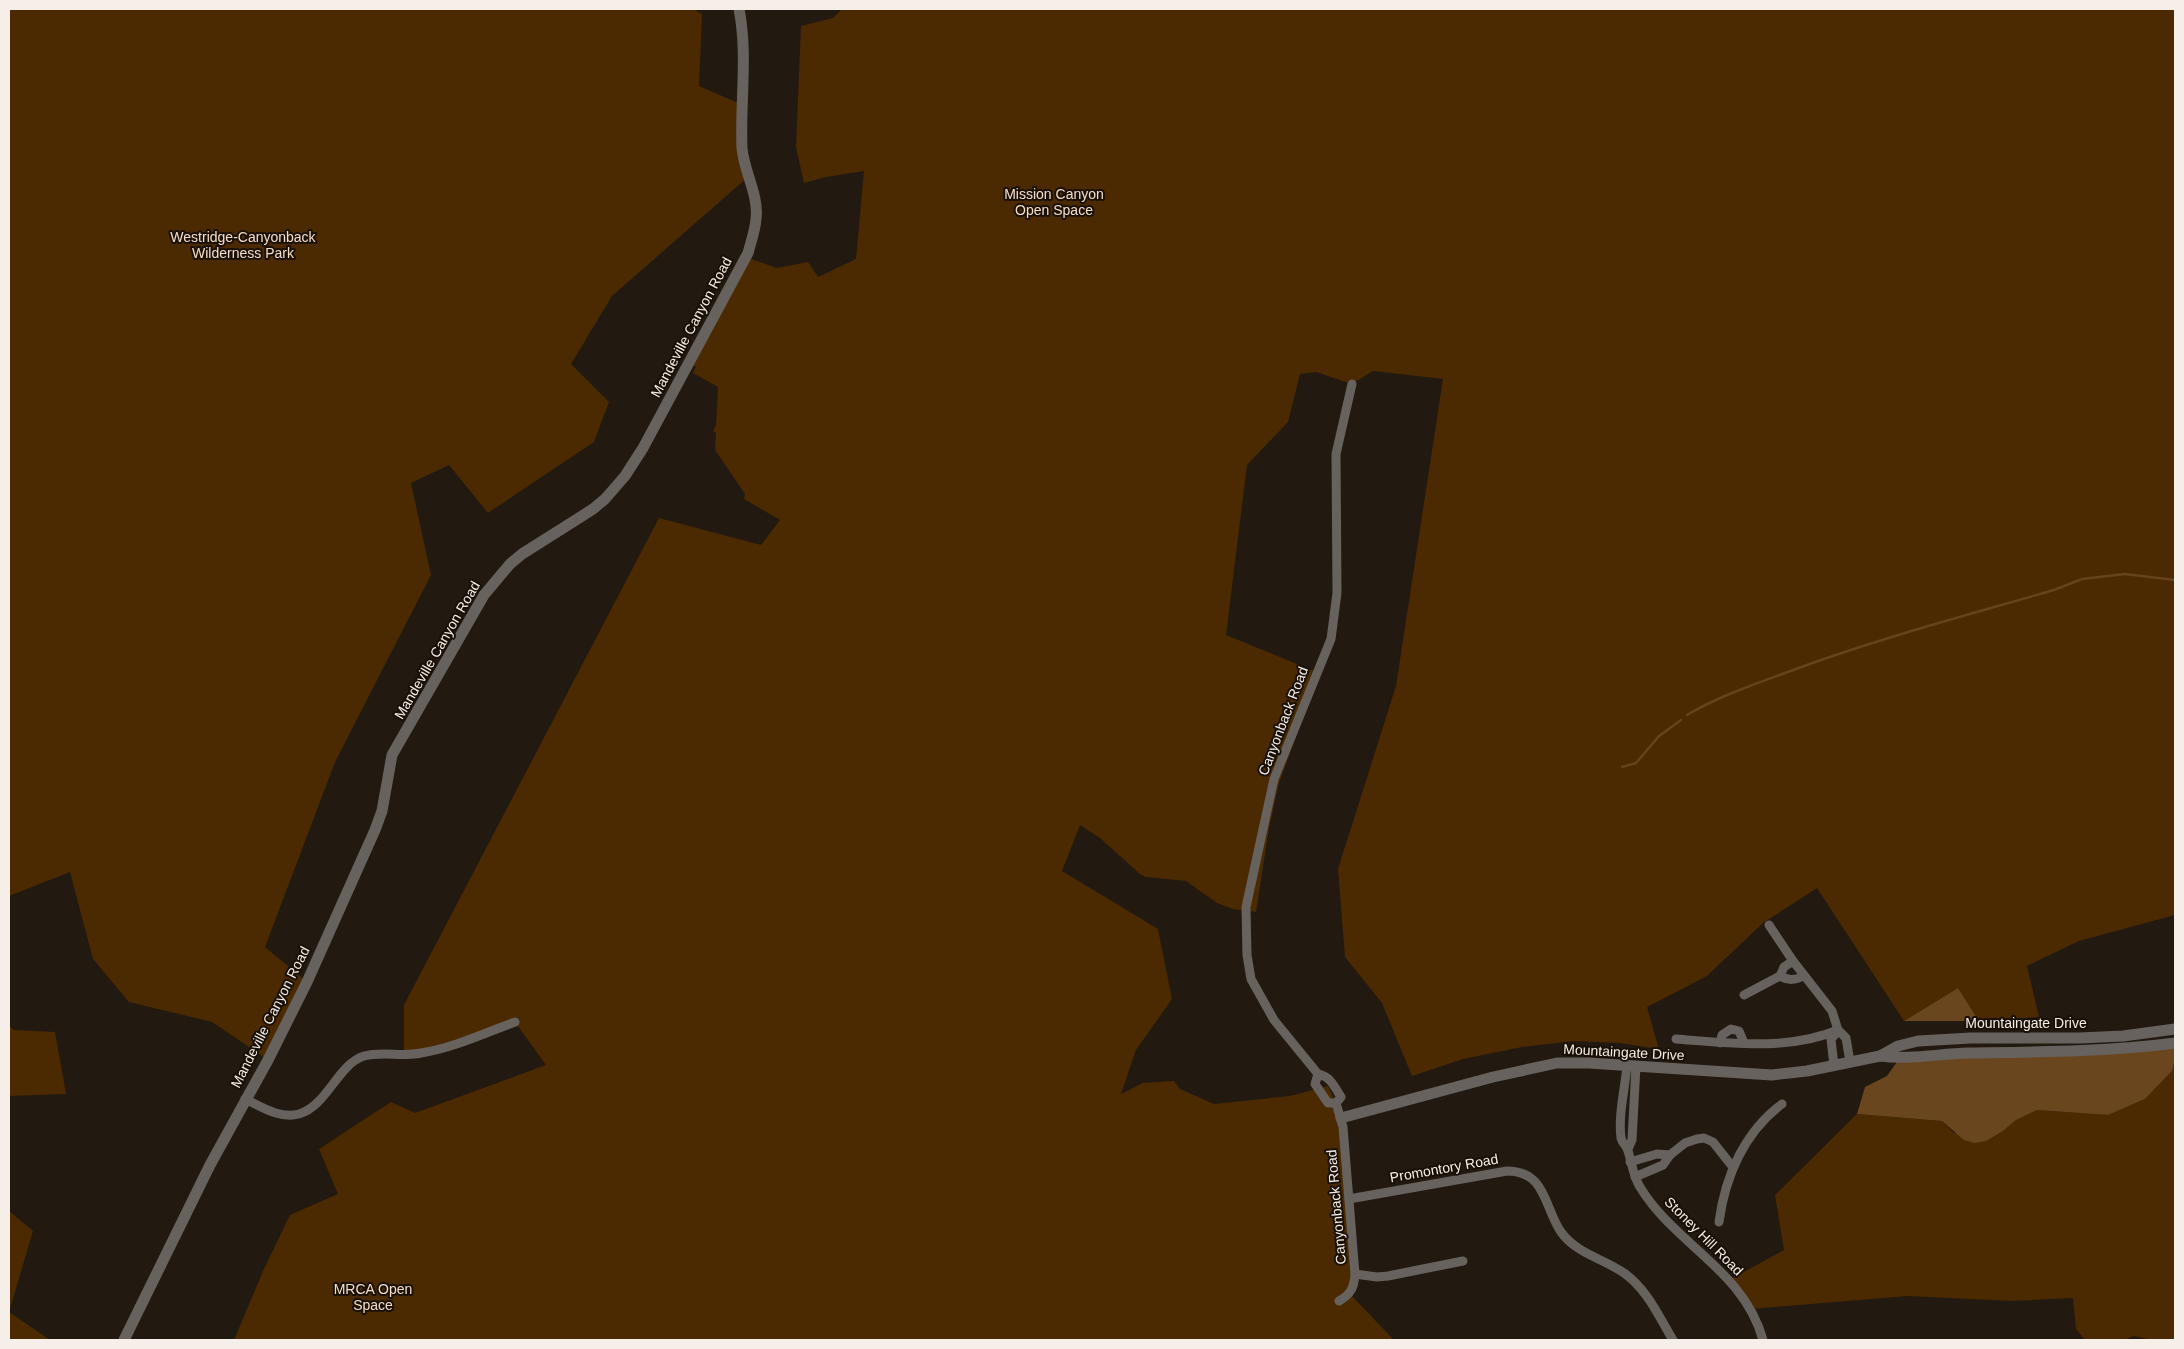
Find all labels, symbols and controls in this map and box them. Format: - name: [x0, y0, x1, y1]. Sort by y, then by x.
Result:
- park label: Mission Canyon Open Space: [1004, 186, 1104, 218]
- park label: Westridge-Canyonback Wilderness Park: [170, 229, 317, 261]
- street label: Mandeville Canyon Road: [647, 254, 735, 400]
- street label: Mandeville Canyon Road: [391, 578, 483, 722]
- street label: Canyonback Road: [1255, 664, 1311, 778]
- street label: Mandeville Canyon Road: [227, 944, 313, 1090]
- street label: Mountaingate Drive: [1965, 1015, 2087, 1031]
- street label: Mountaingate Drive: [1563, 1041, 1685, 1063]
- street label: Canyonback Road: [1323, 1149, 1349, 1265]
- street label: Promontory Road: [1389, 1151, 1499, 1185]
- street label: Stoney Hill Road: [1661, 1193, 1747, 1279]
- park label: MRCA Open Space: [334, 1281, 412, 1313]

